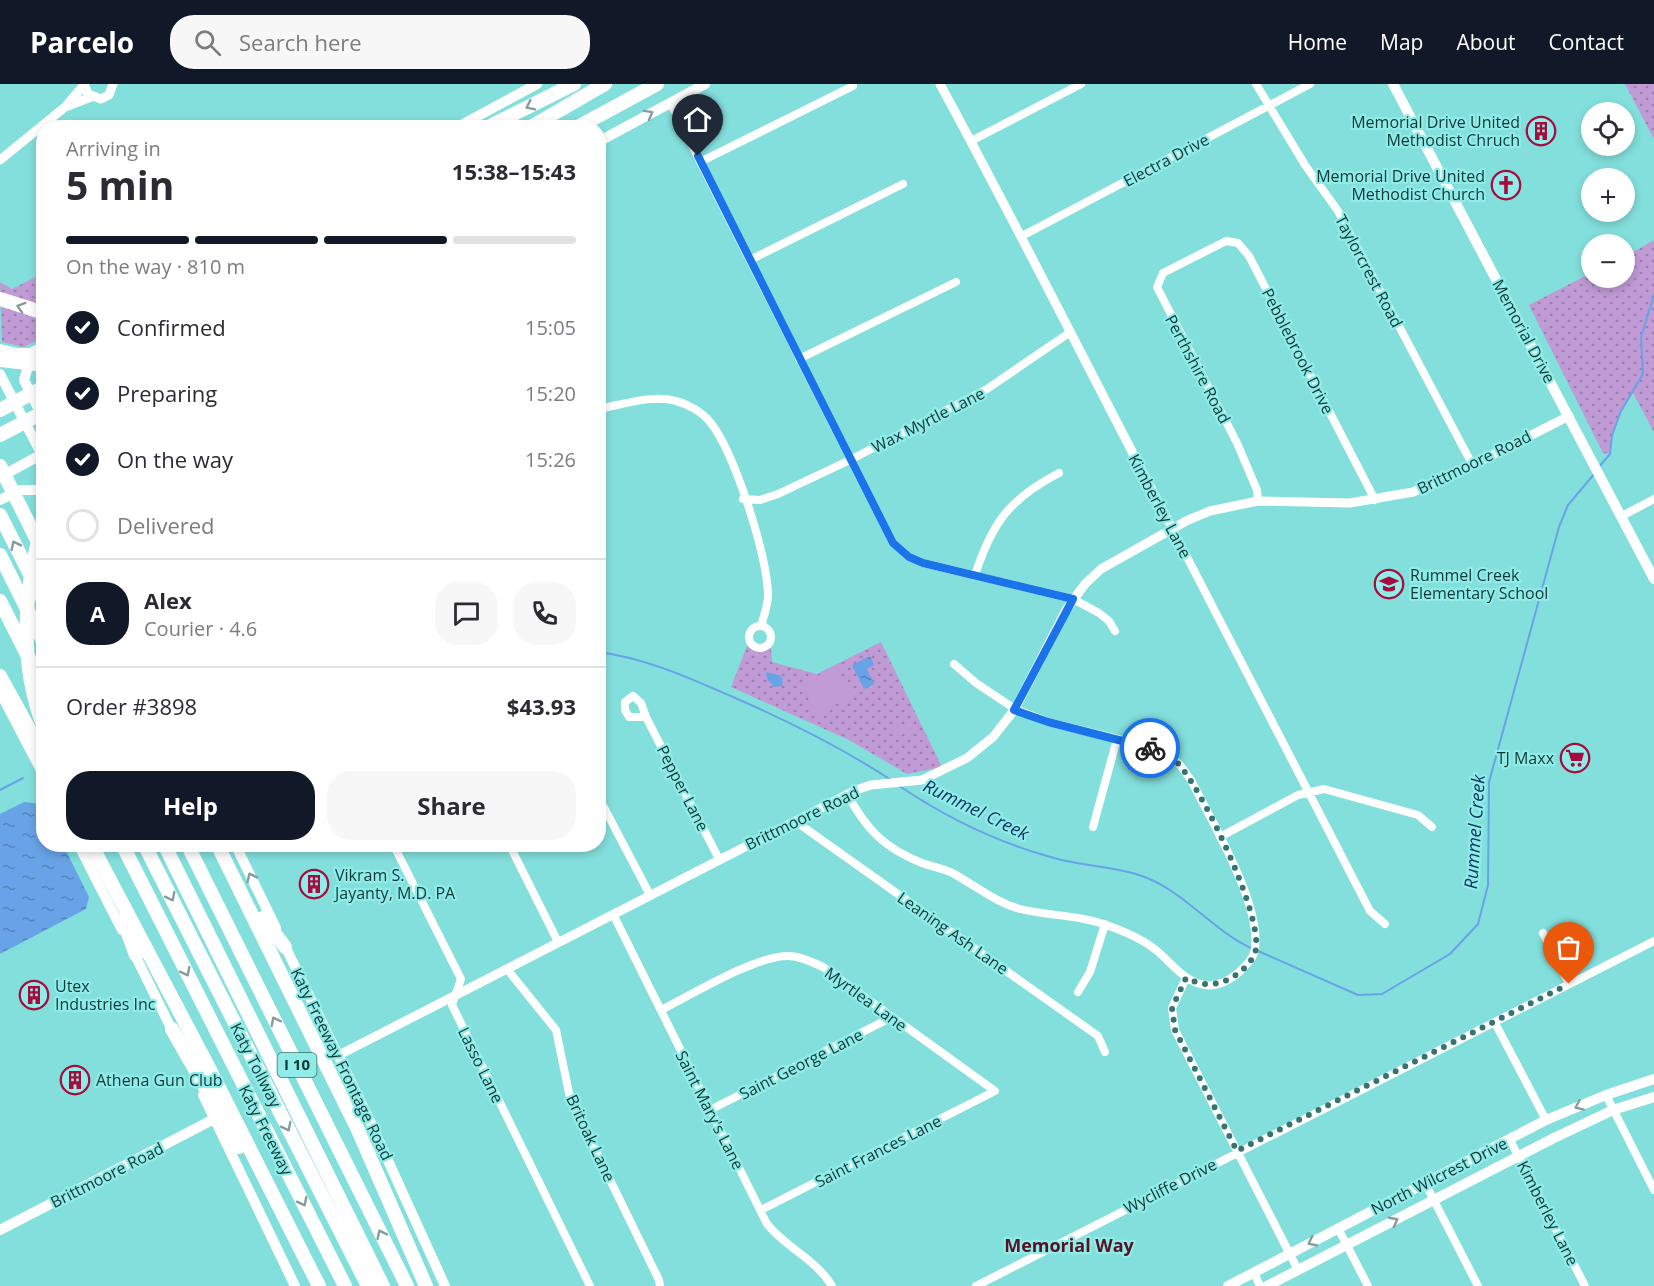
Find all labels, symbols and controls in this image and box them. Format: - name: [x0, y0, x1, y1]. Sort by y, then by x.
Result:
- search box: [170, 15, 590, 69]
- text: Parcelo: [30, 23, 134, 61]
- icon: search: [191, 26, 224, 59]
- text: Search here: [239, 27, 362, 57]
- text: Home: [1288, 28, 1347, 56]
- text: Map: [1380, 28, 1423, 56]
- text: About: [1456, 28, 1516, 56]
- text: Contact: [1549, 28, 1624, 56]
- pin: [672, 94, 723, 156]
- one-way arrow: [525, 98, 536, 110]
- map controls: [1581, 102, 1635, 288]
- button: locate: [1581, 102, 1635, 156]
- icon: home: [681, 103, 714, 136]
- one-way arrow: [643, 110, 654, 121]
- place label: Memorial Drive United Methodist Chruch: [1351, 111, 1520, 151]
- building icon: Memorial Drive United Methodist Chruch: [1525, 115, 1557, 147]
- street label: Electra Drive: [1119, 128, 1213, 192]
- text: Arriving in: [66, 135, 161, 162]
- text: 15:38–15:43: [452, 156, 576, 186]
- text: 5 min: [66, 158, 174, 211]
- place label: Memorial Drive United Methodist Church: [1316, 165, 1485, 205]
- button: +: [1581, 168, 1635, 222]
- church icon: Memorial Drive United Methodist Church: [1490, 169, 1522, 201]
- street label: Taylorcrest Road: [1330, 211, 1408, 331]
- button: −: [1581, 234, 1635, 288]
- text: On the way · 810 m: [66, 253, 245, 280]
- street label: Memorial Drive: [1487, 275, 1561, 387]
- street label: Pebblebrook Drive: [1257, 284, 1339, 418]
- one-way arrow: [16, 302, 27, 314]
- icon: check: [66, 311, 99, 344]
- street label: Perthshire Road: [1160, 311, 1236, 427]
- text: Confirmed: [117, 312, 226, 342]
- text: 15:05: [525, 314, 576, 341]
- icon: check: [66, 377, 99, 410]
- text: Preparing: [117, 378, 217, 408]
- text: 15:20: [525, 380, 576, 407]
- street label: Wax Myrtle Lane: [868, 382, 988, 458]
- street label: Brittmoore Road: [1413, 425, 1535, 499]
- icon: check: [66, 443, 99, 476]
- text: On the way: [117, 444, 233, 474]
- text: 15:26: [525, 446, 576, 473]
- street label: Kimberley Lane: [1123, 450, 1197, 562]
- text: Delivered: [117, 510, 215, 540]
- one-way arrow: [10, 540, 22, 551]
- place label: Rummel Creek Elementary School: [1410, 564, 1548, 604]
- school or university icon: Rummel Creek Elementary School: [1373, 568, 1405, 600]
- button: chat: [435, 582, 498, 645]
- button: phone: [513, 582, 576, 645]
- text: Alex: [144, 585, 192, 615]
- text: A: [90, 598, 105, 628]
- text: Courier · 4.6: [144, 615, 257, 642]
- text: Order #3898: [66, 691, 197, 721]
- text: $43.93: [507, 691, 576, 721]
- courier: [1120, 718, 1180, 778]
- icon: bike: [1134, 732, 1167, 765]
- street label: Pepper Lane: [652, 741, 714, 835]
- supermarket icon: TJ Maxx: [1559, 742, 1591, 774]
- place label: TJ Maxx: [1497, 747, 1555, 769]
- button: Help: [66, 771, 315, 840]
- button: Share: [327, 771, 576, 840]
- water label: Rummel Creek: [920, 773, 1034, 846]
- water label: Rummel Creek: [1458, 773, 1490, 890]
- street label: Brittmoore Road: [741, 781, 863, 855]
- place label: Vikram S. Jayanty, M.D. PA: [333, 864, 456, 904]
- building icon: Vikram S. Jayanty, M.D. PA: [298, 868, 330, 900]
- one-way arrow: [247, 873, 258, 883]
- street label: Leaning Ash Lane: [893, 887, 1013, 979]
- one-way arrow: [163, 890, 175, 901]
- pin: [1543, 922, 1594, 984]
- icon: bag: [1552, 931, 1585, 964]
- street label: Myrtlea Lane: [820, 962, 912, 1036]
- street label: Katy Freeway Frontage Road: [286, 964, 398, 1164]
- one-way arrow: [179, 965, 190, 976]
- place label: Utex Industries Inc: [55, 975, 156, 1015]
- building icon: Utex Industries Inc: [18, 979, 50, 1011]
- one-way arrow: [271, 1017, 283, 1028]
- street label: Katy Tollway: [225, 1019, 287, 1112]
- street label: Lasso Lane: [453, 1023, 509, 1107]
- street label: Saint George Lane: [735, 1023, 867, 1105]
- street label: Saint Mary's Lane: [671, 1047, 749, 1173]
- road number: I 10: [278, 1053, 316, 1077]
- building icon: Athena Gun Club: [59, 1064, 91, 1096]
- place label: Athena Gun Club: [96, 1069, 223, 1091]
- street label: Katy Freeway: [234, 1081, 299, 1180]
- street label: Britoak Lane: [561, 1091, 621, 1185]
- one-way arrow: [1575, 1099, 1586, 1111]
- street label: Saint Frances Lane: [811, 1110, 945, 1192]
- one-way arrow: [280, 1121, 291, 1131]
- street label: North Wilcrest Drive: [1367, 1132, 1511, 1220]
- street label: Brittmoore Road: [47, 1137, 167, 1213]
- street label: Wycliffe Drive: [1120, 1153, 1220, 1219]
- street label: Kimberley Lane: [1512, 1157, 1584, 1269]
- one-way arrow: [296, 1196, 307, 1206]
- one-way arrow: [1387, 1217, 1398, 1228]
- one-way arrow: [376, 1229, 388, 1240]
- district label: Memorial Way: [1004, 1233, 1135, 1257]
- one-way arrow: [1307, 1234, 1318, 1246]

